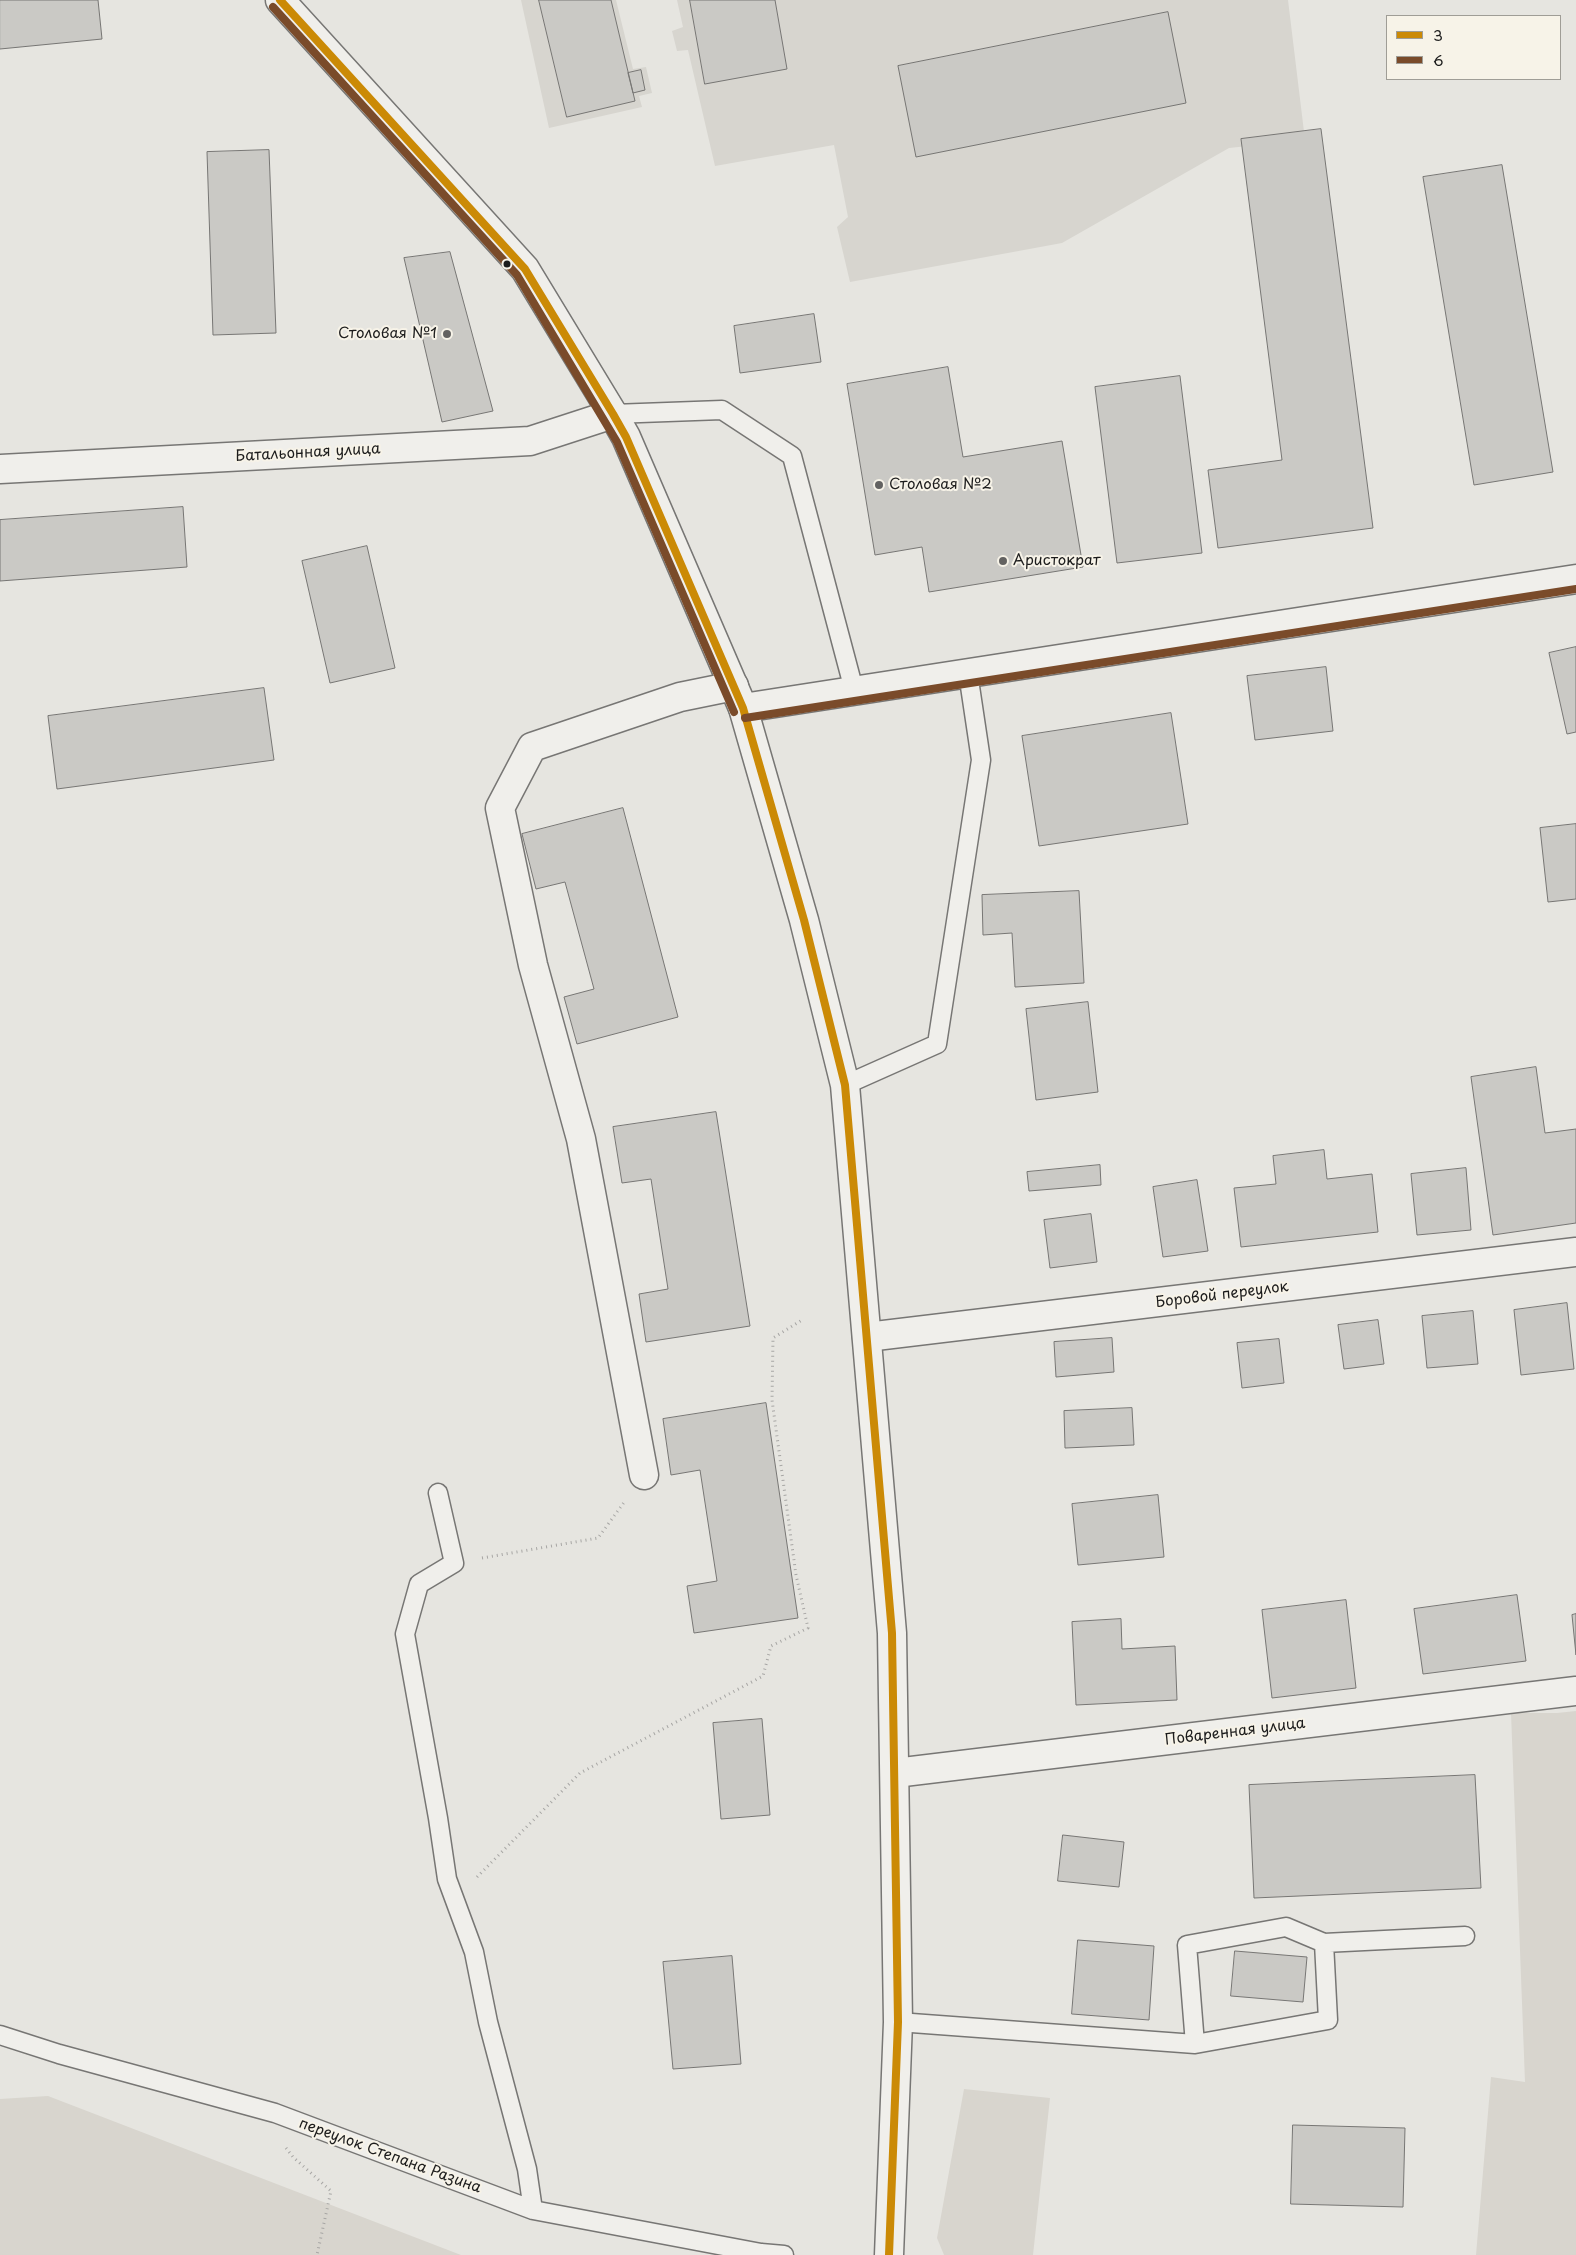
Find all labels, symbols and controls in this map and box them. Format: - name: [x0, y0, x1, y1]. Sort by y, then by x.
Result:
- legend: [1386, 15, 1561, 80]
- text: 3: [1433, 23, 1443, 46]
- text: 6: [1433, 48, 1444, 71]
- unlabelled marker: [502, 259, 512, 269]
- place label: Столовая №1: [338, 325, 437, 343]
- marker: Столовая №1: [441, 328, 453, 340]
- street label: Батальонная улица: [235, 440, 381, 466]
- place label: Столовая №2: [889, 476, 992, 494]
- marker: Столовая №2: [873, 479, 885, 491]
- place label: Аристократ: [1013, 552, 1100, 570]
- marker: Аристократ: [997, 555, 1009, 567]
- street label: Боровой переулок: [1155, 1278, 1289, 1312]
- street label: Поваренная улица: [1164, 1714, 1306, 1750]
- street label: переулок Степана Разина: [296, 2115, 484, 2197]

